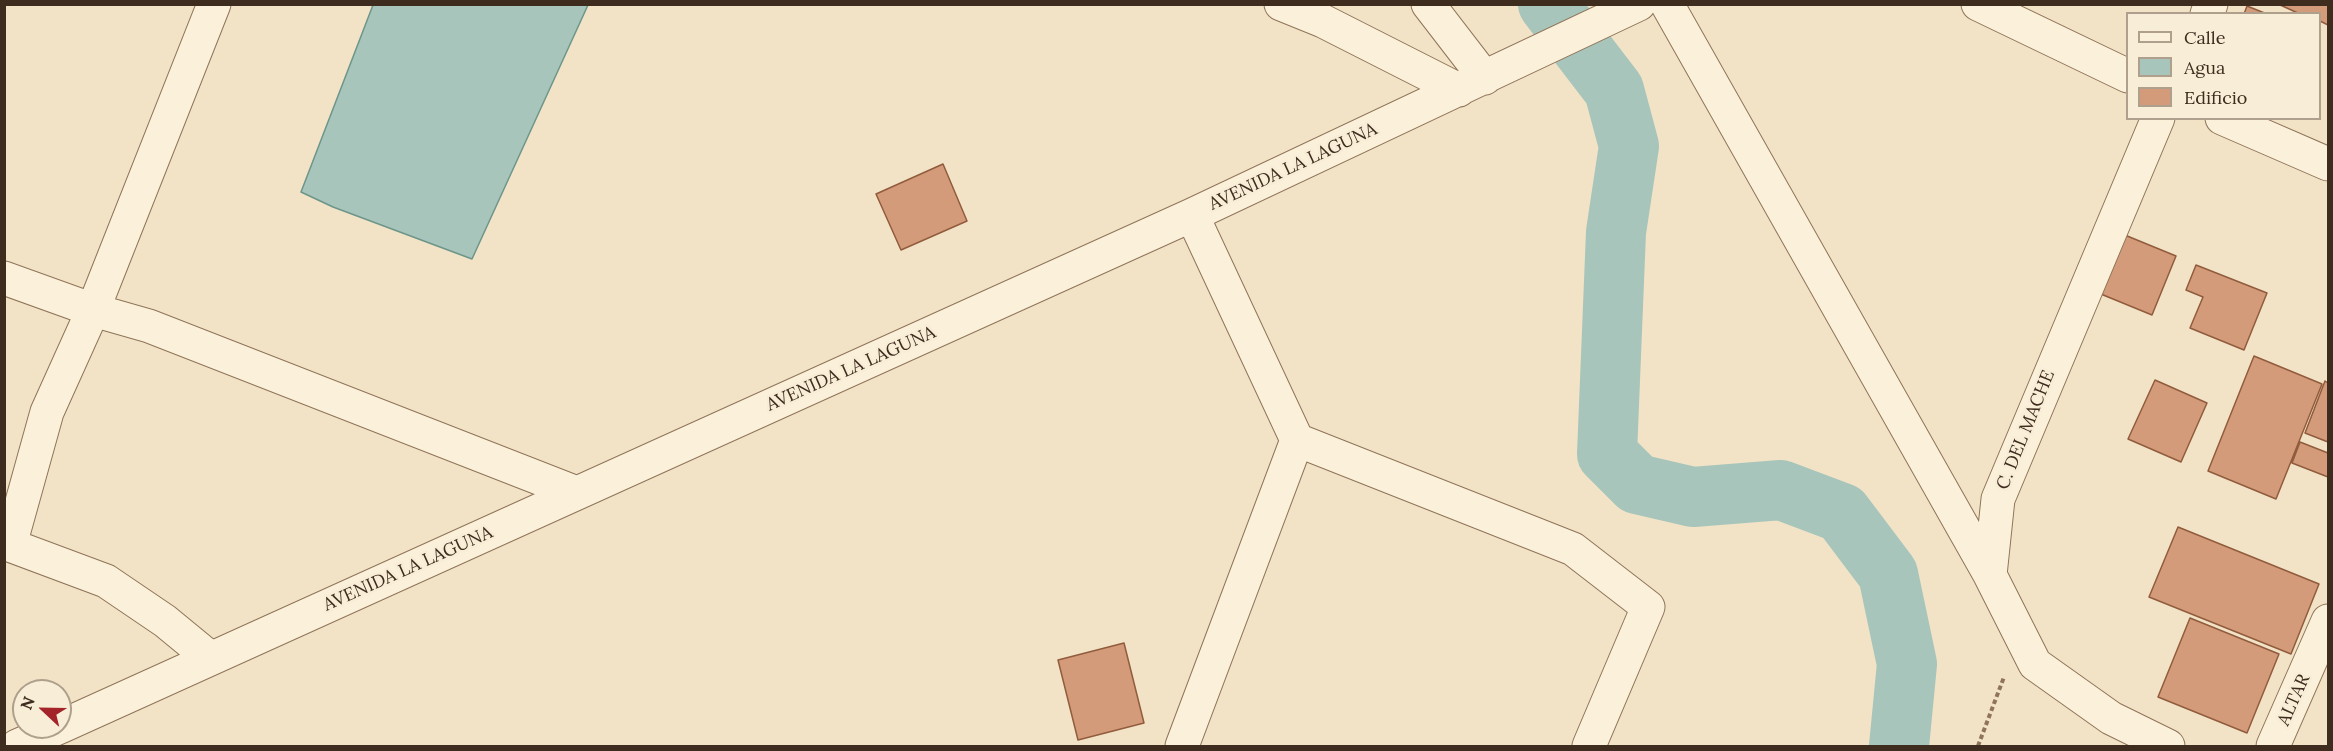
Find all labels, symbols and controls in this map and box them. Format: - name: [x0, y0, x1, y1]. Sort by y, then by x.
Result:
- legend: [2126, 12, 2321, 120]
- text: Calle: [2184, 26, 2225, 49]
- text: Agua: [2184, 56, 2225, 79]
- text: Edificio: [2184, 86, 2247, 109]
- street label: AVENIDA LA LAGUNA: [1205, 118, 1381, 216]
- street label: AVENIDA LA LAGUNA: [763, 322, 939, 416]
- street label: C. DEL MACHE: [1992, 367, 2060, 493]
- street label: AVENIDA LA LAGUNA: [320, 522, 496, 616]
- street label: ALTAR: [2273, 671, 2315, 729]
- north arrow: [12, 679, 72, 739]
- text: N: [16, 694, 39, 712]

